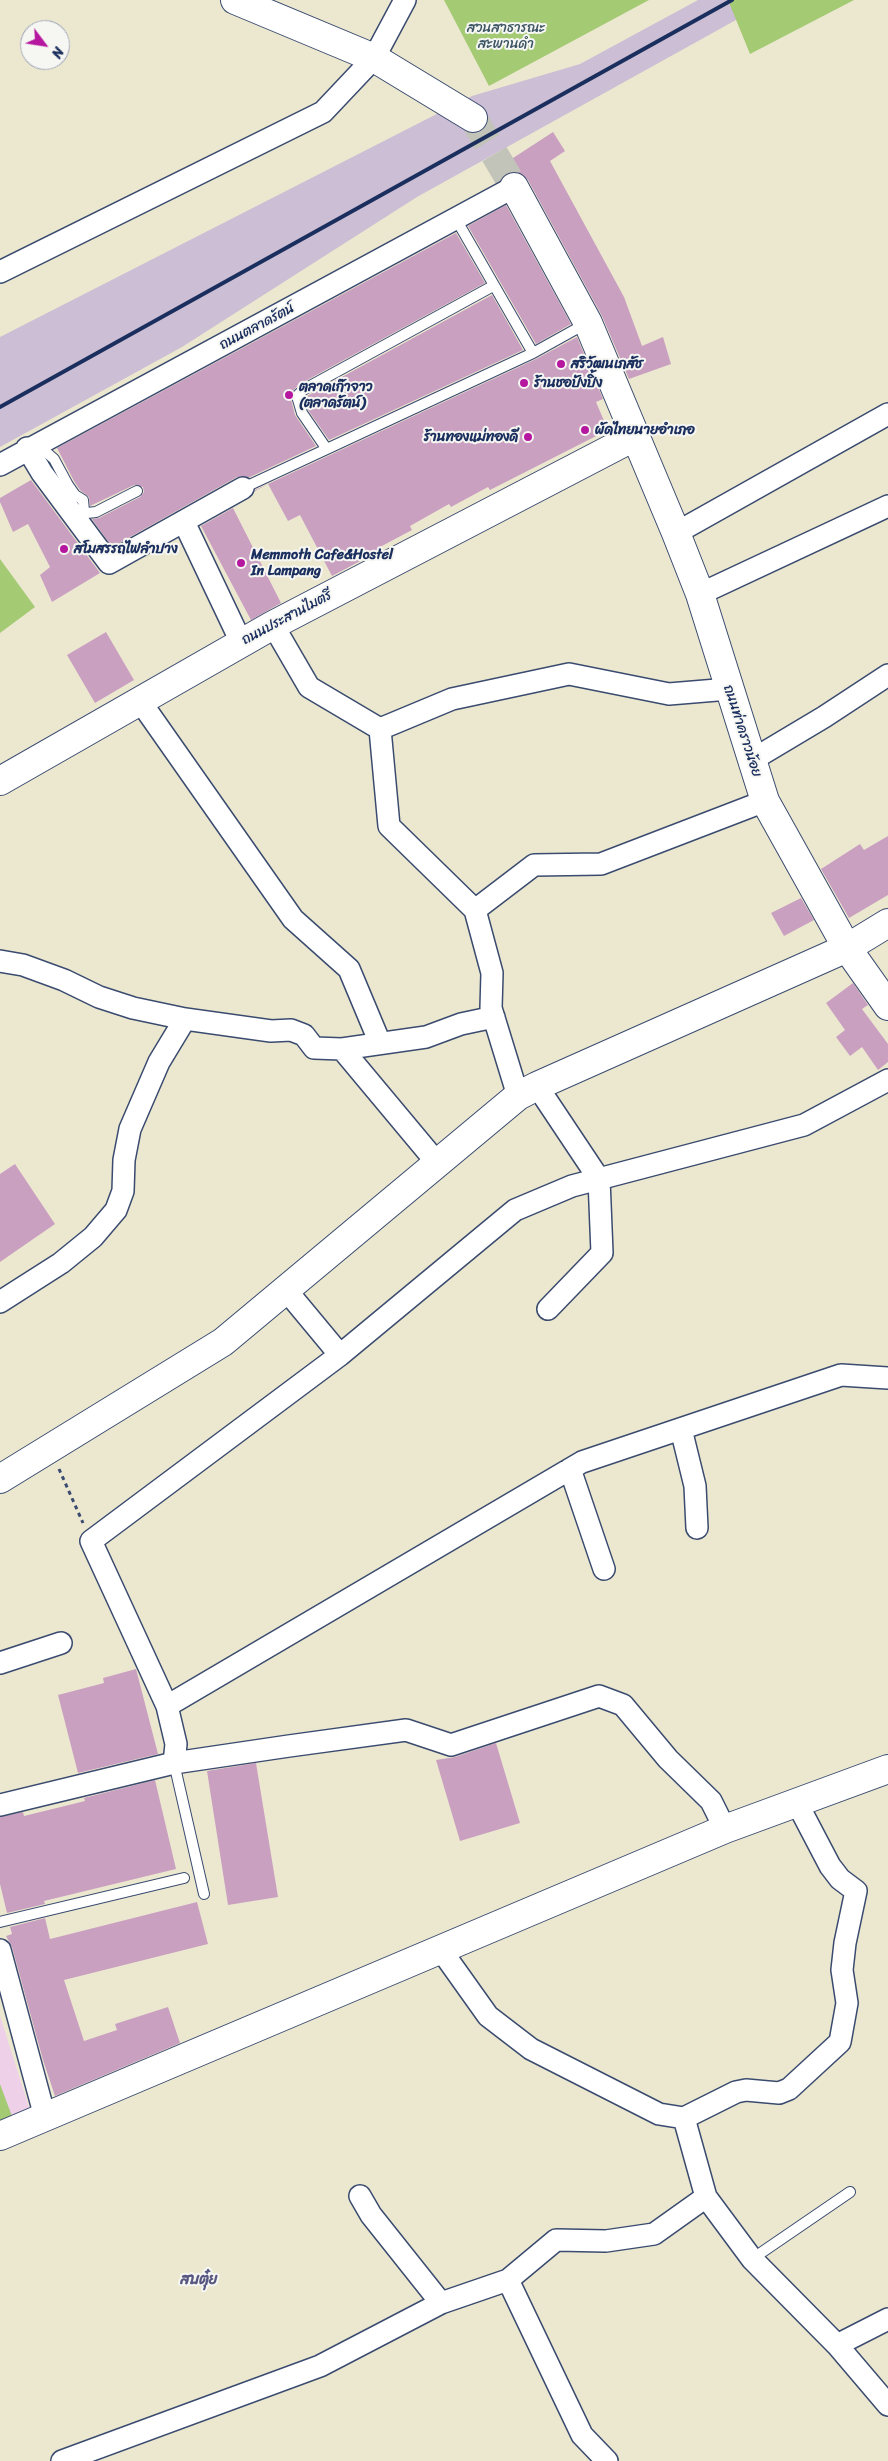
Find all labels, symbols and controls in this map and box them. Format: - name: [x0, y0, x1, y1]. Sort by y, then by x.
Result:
- north arrow: [20, 20, 70, 70]
- park label: สวนสาธารณะ สะพานดำ: [467, 20, 545, 52]
- text: N: [44, 42, 71, 63]
- street label: ถนนตลาดรัตน์: [217, 300, 297, 354]
- place label: สริวัฒนเภสัช: [571, 356, 643, 372]
- marker: สริวัฒนเภสัช: [555, 358, 567, 370]
- place label: ร้านชอปังปิ้ง: [534, 375, 602, 391]
- marker: ร้านชอปังปิ้ง: [518, 377, 530, 389]
- place label: ตลาดเก๊าจาว (ตลาดรัตน์): [299, 379, 373, 412]
- marker: ตลาดเก๊าจาว (ตลาดรัตน์): [283, 389, 295, 401]
- place label: ผัดไทยนายอำเภอ: [595, 422, 695, 438]
- marker: ผัดไทยนายอำเภอ: [579, 424, 591, 436]
- place label: ร้านทองแม่ทองดี: [424, 429, 518, 445]
- marker: ร้านทองแม่ทองดี: [522, 431, 534, 443]
- place label: สโมสรรถไฟลำปาง: [74, 541, 178, 557]
- marker: สโมสรรถไฟลำปาง: [58, 543, 70, 555]
- place label: Memmoth Cafe&Hostel In Lampang: [251, 547, 393, 580]
- marker: Memmoth Cafe&Hostel In Lampang: [235, 557, 247, 569]
- street label: ถนนประสานไมตรี: [239, 587, 335, 649]
- street label: ถนนท่าคราวน้อย: [719, 683, 765, 779]
- district label: สบตุ๋ย: [181, 2271, 217, 2289]

